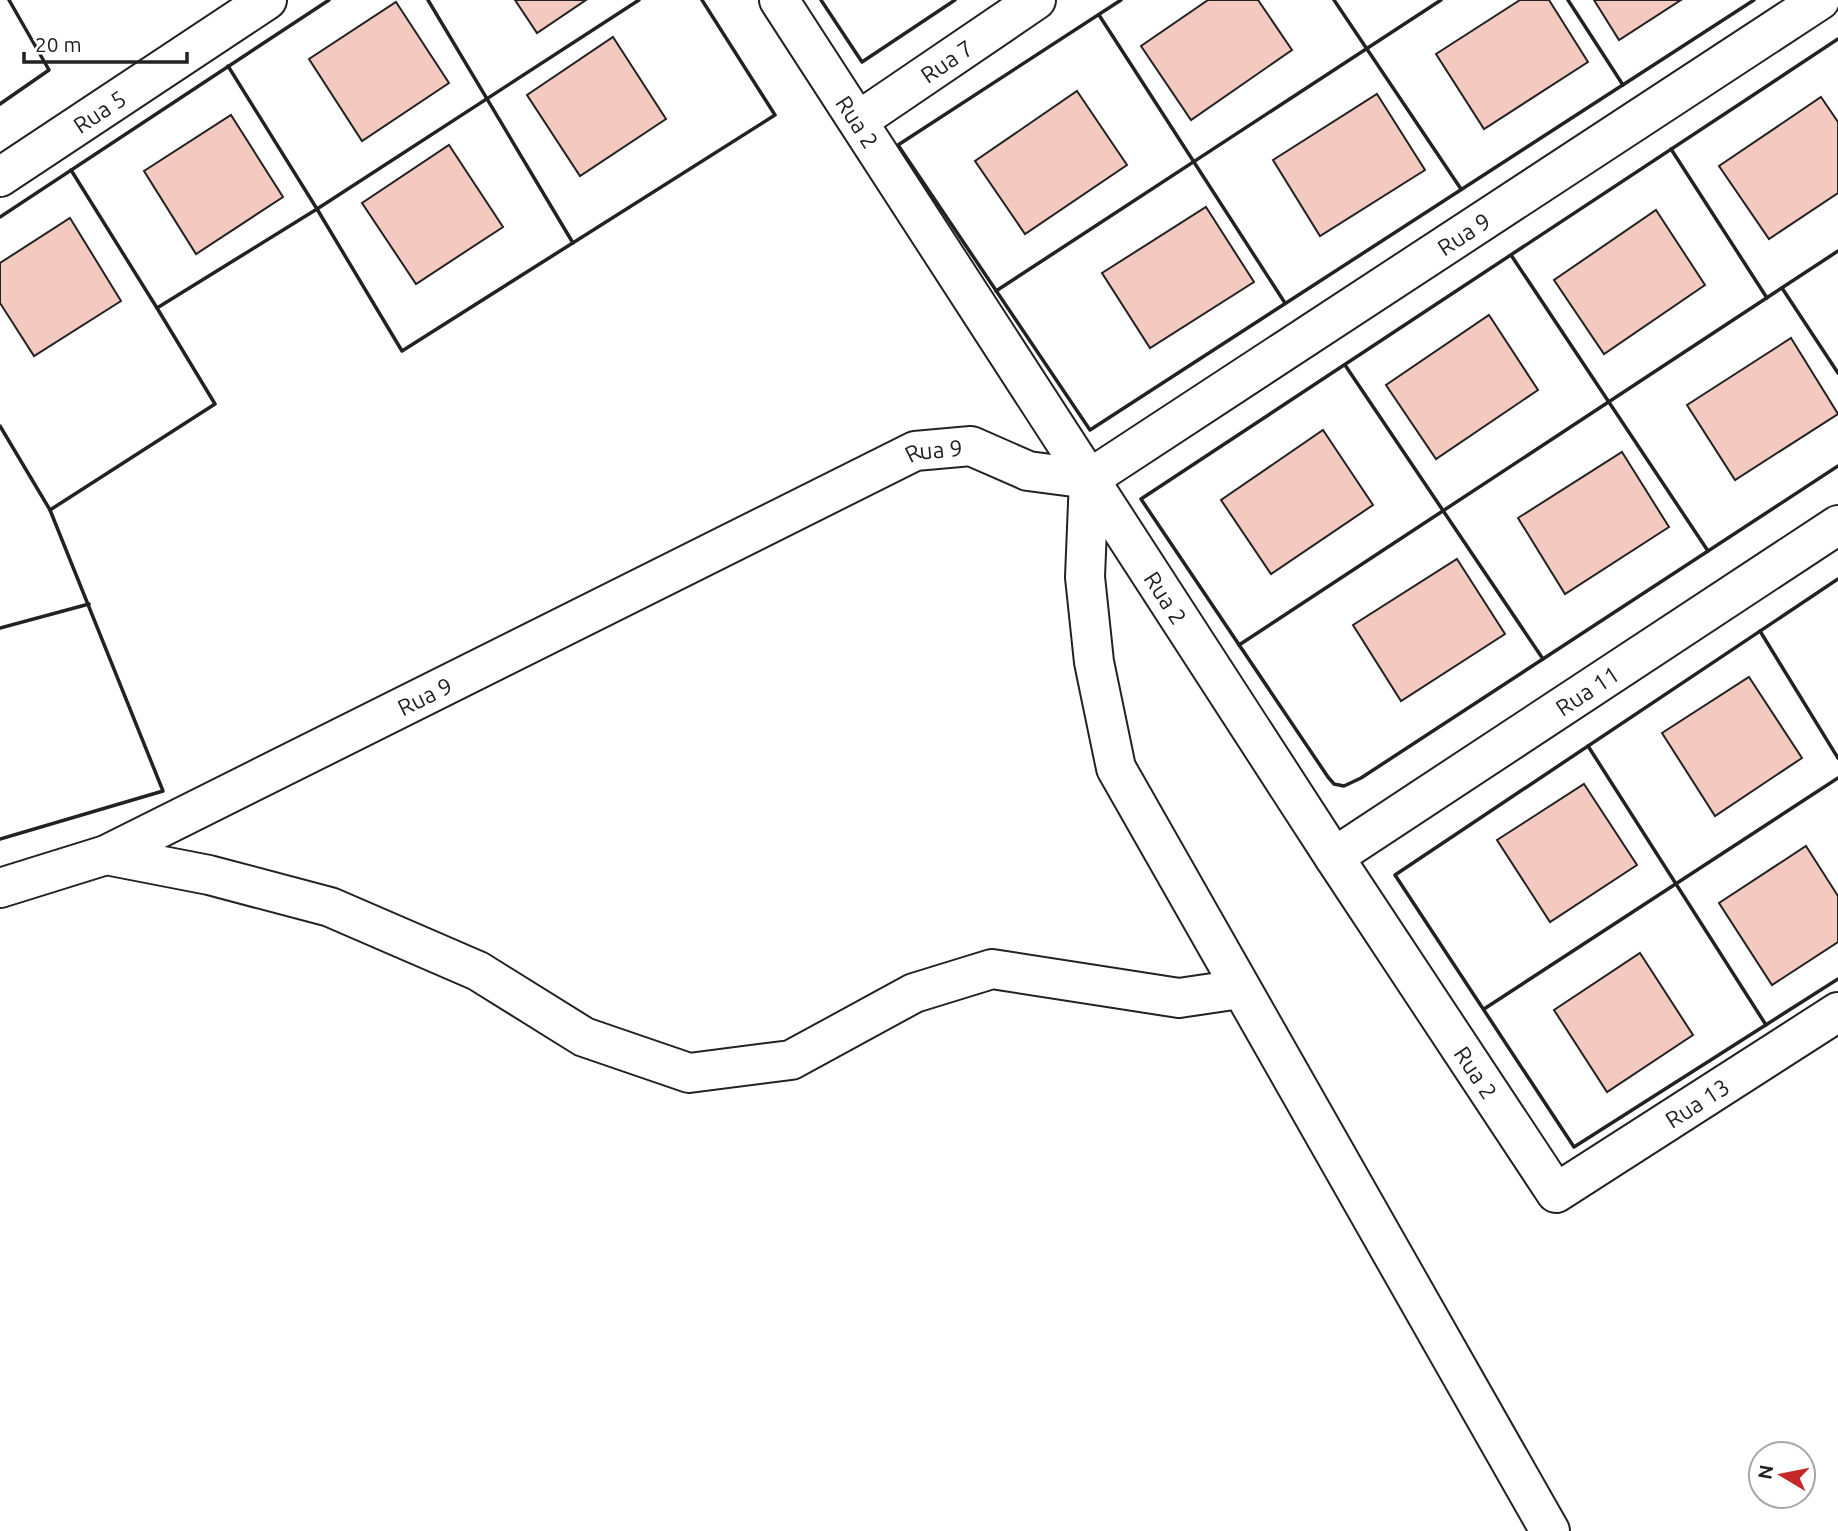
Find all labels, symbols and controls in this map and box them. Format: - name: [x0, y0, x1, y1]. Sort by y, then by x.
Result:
- scale bar: [24, 21, 187, 65]
- text: 20 m: [35, 32, 82, 56]
- street label: Rua 7: [916, 34, 977, 87]
- street label: Rua 5: [68, 85, 130, 138]
- street label: Rua 2: [832, 91, 884, 153]
- street label: Rua 9: [1433, 207, 1494, 260]
- street label: Rua 9: [900, 434, 963, 467]
- street label: Rua 2: [1140, 567, 1192, 629]
- street label: Rua 11: [1551, 660, 1623, 720]
- street label: Rua 9: [393, 672, 456, 720]
- street label: Rua 2: [1450, 1041, 1503, 1103]
- street label: Rua 13: [1660, 1073, 1733, 1132]
- north arrow: [1747, 1440, 1817, 1510]
- text: N: [1753, 1463, 1777, 1481]

